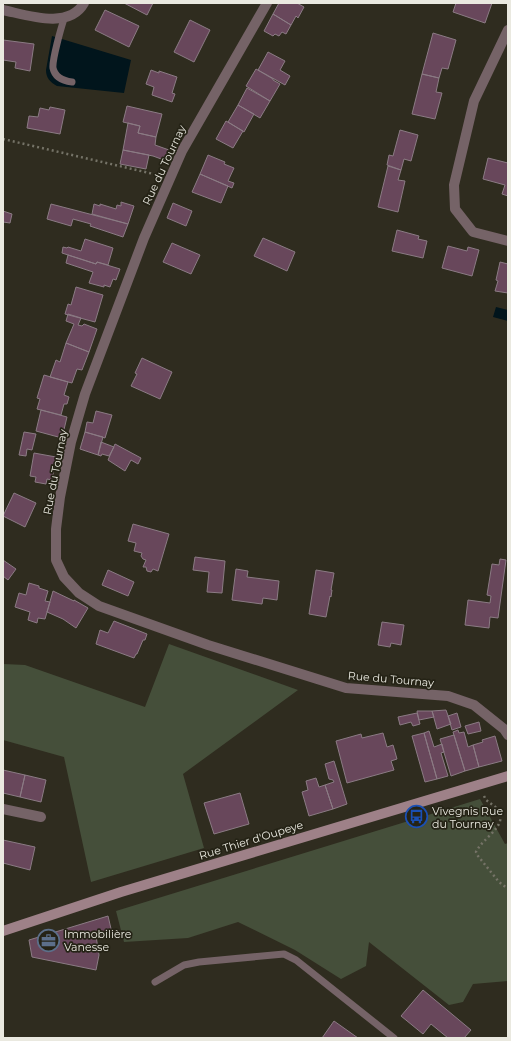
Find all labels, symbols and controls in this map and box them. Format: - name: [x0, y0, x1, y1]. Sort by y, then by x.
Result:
- street label: Rue du Tournay: [139, 123, 189, 207]
- street label: Rue du Tournay: [40, 428, 70, 516]
- street label: Rue du Tournay: [347, 668, 435, 690]
- bus stop icon: Vivegnis Rue du Tournay: [403, 804, 429, 830]
- place label: Vivegnis Rue du Tournay: [432, 804, 503, 831]
- street label: Rue Thier d'Oupeye: [197, 817, 305, 862]
- office icon: Immobilière Vanesse: [35, 927, 61, 953]
- place label: Immobilière Vanesse: [64, 927, 132, 954]

